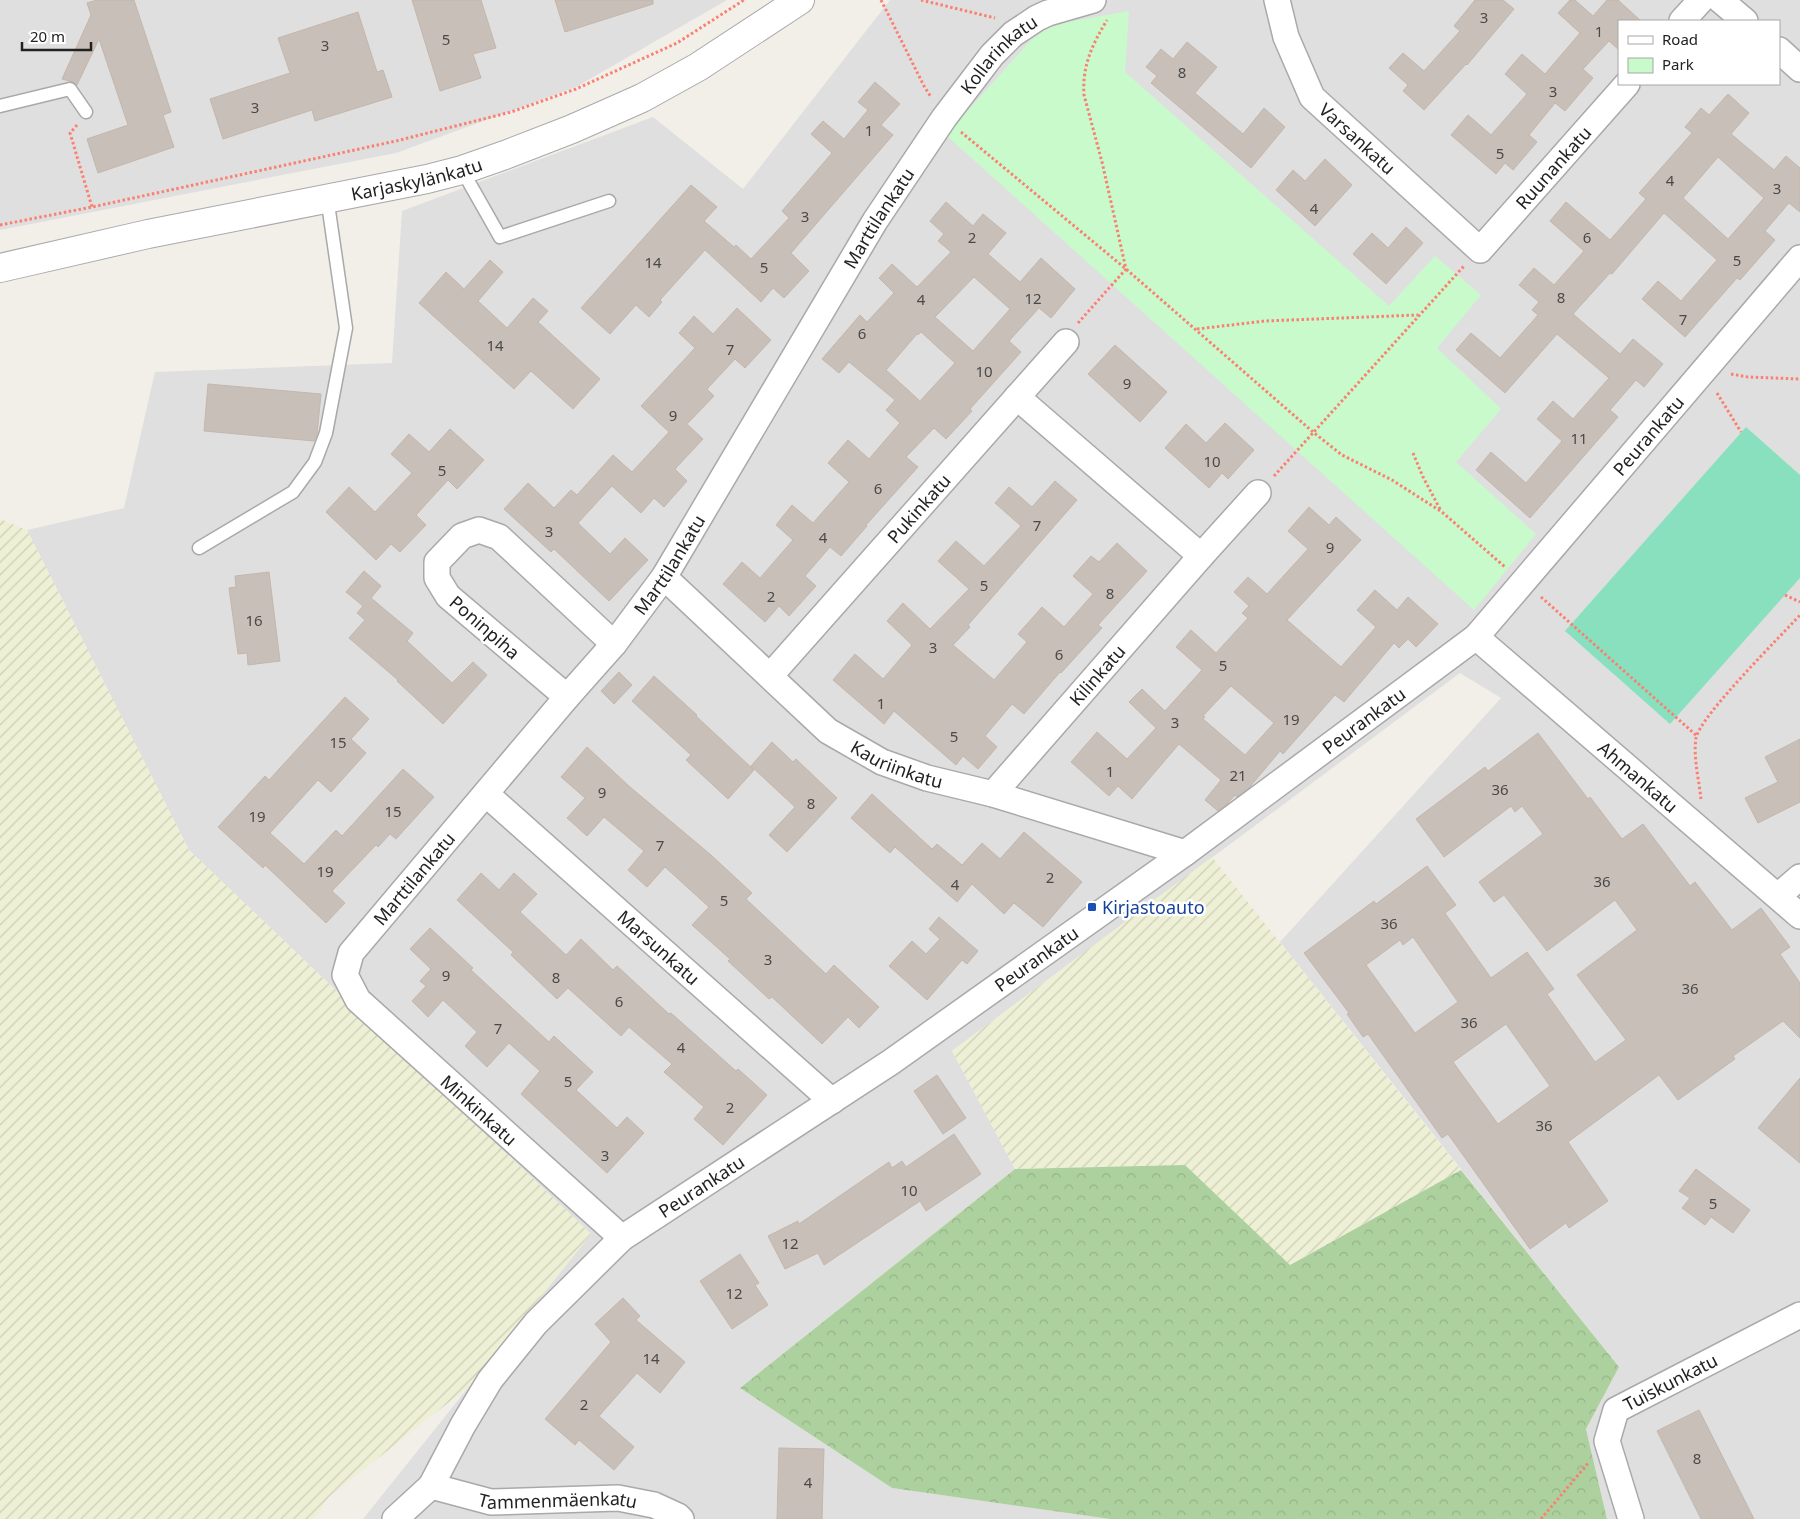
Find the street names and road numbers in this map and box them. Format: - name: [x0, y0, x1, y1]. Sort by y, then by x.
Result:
- street label: Kollarinkatu: [955, 9, 1042, 99]
- street label: Varsankatu: [1314, 98, 1401, 179]
- street label: Ruunankatu: [1510, 121, 1596, 214]
- street label: Karjaskylänkatu: [349, 152, 486, 206]
- street label: Marttilankatu: [838, 163, 919, 273]
- street label: Peurankatu: [1607, 391, 1689, 481]
- street label: Pukinkatu: [881, 469, 956, 548]
- street label: Marttilankatu: [628, 510, 710, 620]
- street label: Poninpiha: [445, 590, 525, 664]
- street label: Kilinkatu: [1064, 639, 1130, 711]
- street label: Peurankatu: [1317, 682, 1410, 759]
- street label: Kauriinkatu: [846, 735, 945, 793]
- street label: Ahmankatu: [1593, 736, 1683, 818]
- street label: Marttilankatu: [368, 827, 460, 930]
- street label: Marsunkatu: [613, 904, 705, 990]
- street label: Peurankatu: [989, 921, 1083, 997]
- street label: Minkinkatu: [436, 1069, 522, 1151]
- street label: Peurankatu: [654, 1149, 749, 1223]
- street label: Tuiskunkatu: [1619, 1348, 1721, 1416]
- street label: Tammenmäenkatu: [476, 1486, 639, 1514]

